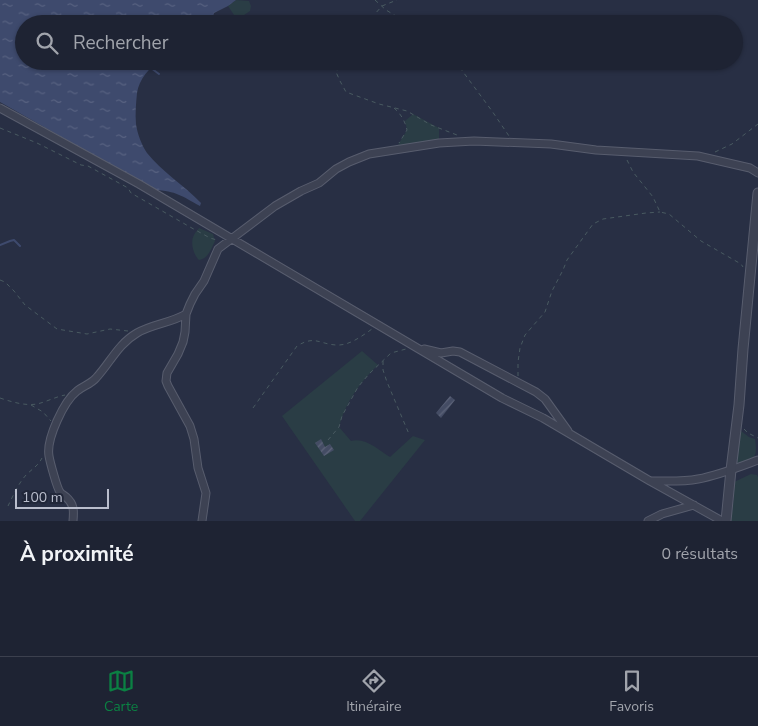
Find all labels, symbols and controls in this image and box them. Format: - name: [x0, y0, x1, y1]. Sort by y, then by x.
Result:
- search box: [15, 15, 743, 70]
- icon: search: [33, 29, 61, 57]
- text: Rechercher: [73, 30, 168, 56]
- scale bar: [15, 486, 109, 509]
- text: 100 m: [22, 488, 63, 507]
- text: À proximité: [20, 540, 134, 568]
- text: 0 résultats: [662, 543, 738, 565]
- tab: Carte: [104, 667, 138, 716]
- tab: Itinéraire: [346, 667, 401, 716]
- tab: Favoris: [609, 667, 654, 716]

